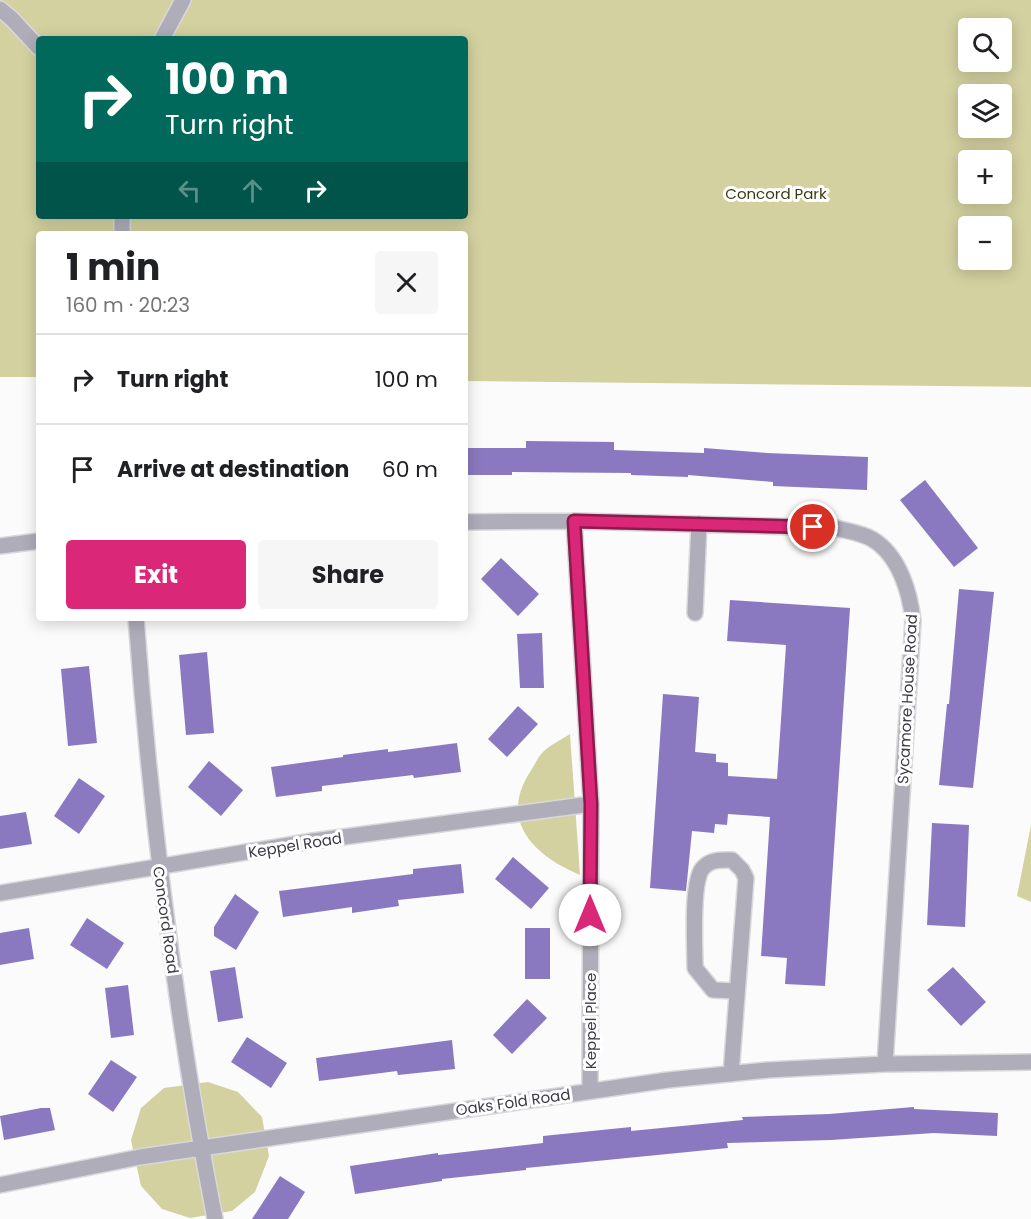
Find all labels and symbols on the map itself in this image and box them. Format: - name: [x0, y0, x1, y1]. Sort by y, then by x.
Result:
- park label: Concord Park: [725, 183, 827, 204]
- pin: [787, 501, 838, 552]
- street label: Sycamore House Road: [892, 613, 922, 785]
- street label: Keppel Road: [247, 827, 343, 863]
- street label: Concord Road: [148, 865, 184, 975]
- position arrow: [558, 883, 622, 947]
- street label: Keppel Place: [580, 973, 601, 1069]
- street label: Oaks Fold Road: [454, 1084, 572, 1120]

